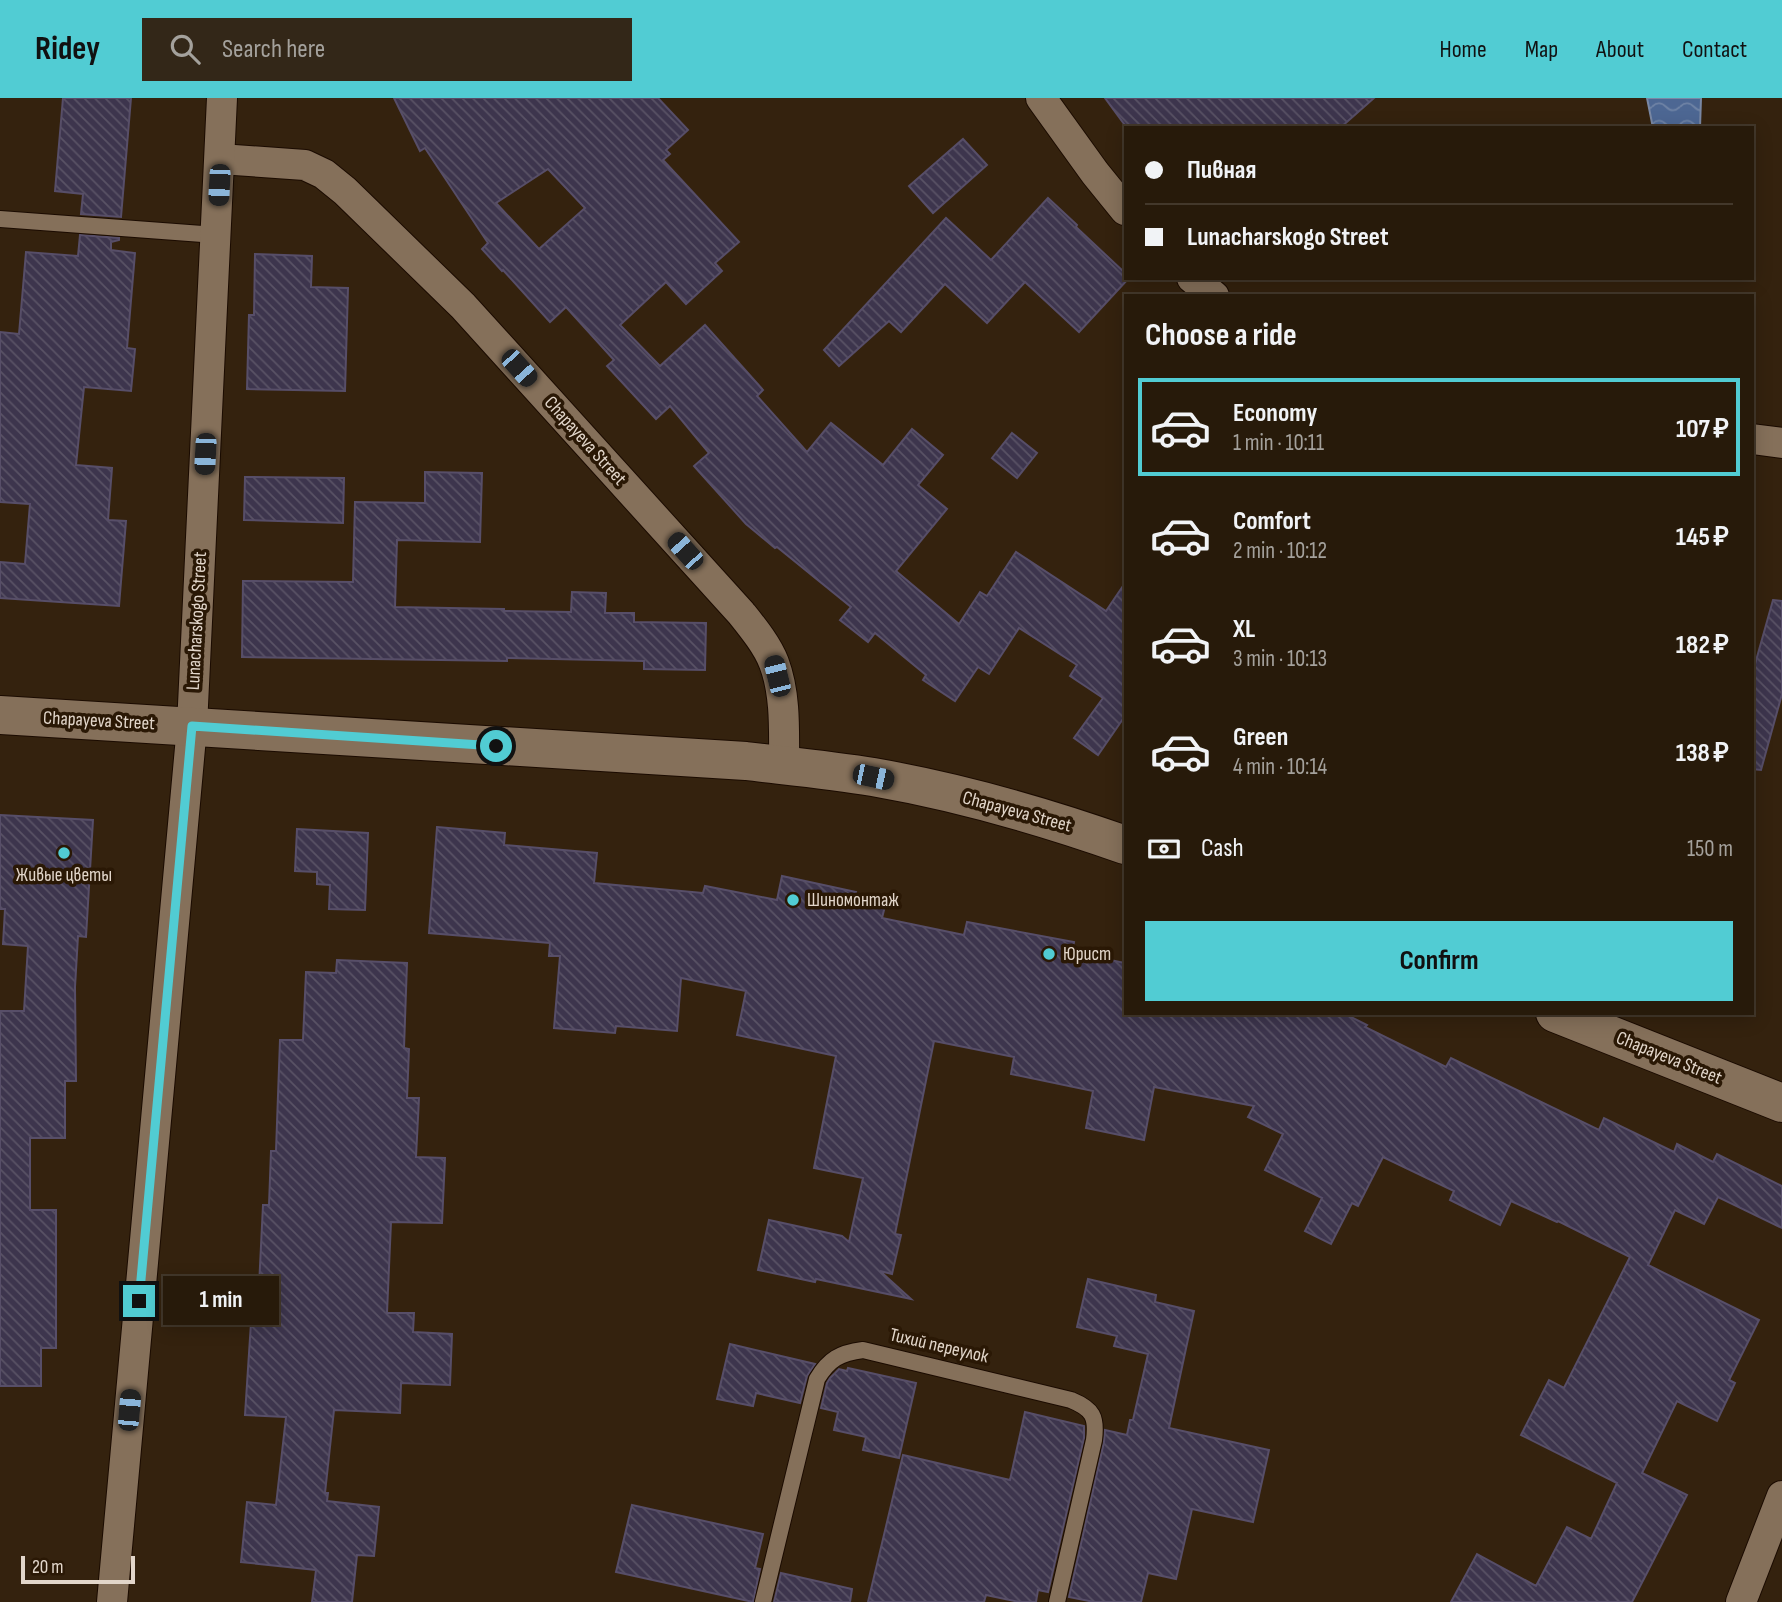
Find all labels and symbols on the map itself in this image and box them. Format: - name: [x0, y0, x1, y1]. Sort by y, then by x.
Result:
- car: [208, 163, 231, 207]
- car: [498, 345, 541, 391]
- street label: Chapayeva Street: [539, 392, 631, 490]
- car: [194, 432, 217, 476]
- car: [664, 528, 707, 574]
- street label: Lunacharskogo Street: [182, 551, 212, 691]
- car: [762, 653, 793, 699]
- street label: Chapayeva Street: [43, 707, 156, 735]
- route start: [480, 730, 512, 762]
- car: [851, 762, 896, 792]
- street label: Chapayeva Street: [960, 786, 1074, 838]
- marker: Живые цветы: [56, 845, 72, 861]
- place label: Живые цветы: [16, 864, 112, 887]
- place label: Шиномонтаж: [807, 889, 899, 912]
- marker: Шиномонтаж: [785, 892, 801, 908]
- place label: Юрист: [1063, 943, 1111, 966]
- marker: Юрист: [1041, 946, 1057, 962]
- street label: Chapayeva Street: [1613, 1026, 1725, 1090]
- callout: 1 min: [164, 1276, 279, 1326]
- route end: [123, 1285, 155, 1317]
- street label: Тихий переулок: [887, 1323, 991, 1369]
- car: [117, 1388, 142, 1432]
- scale bar: [21, 1553, 135, 1585]

